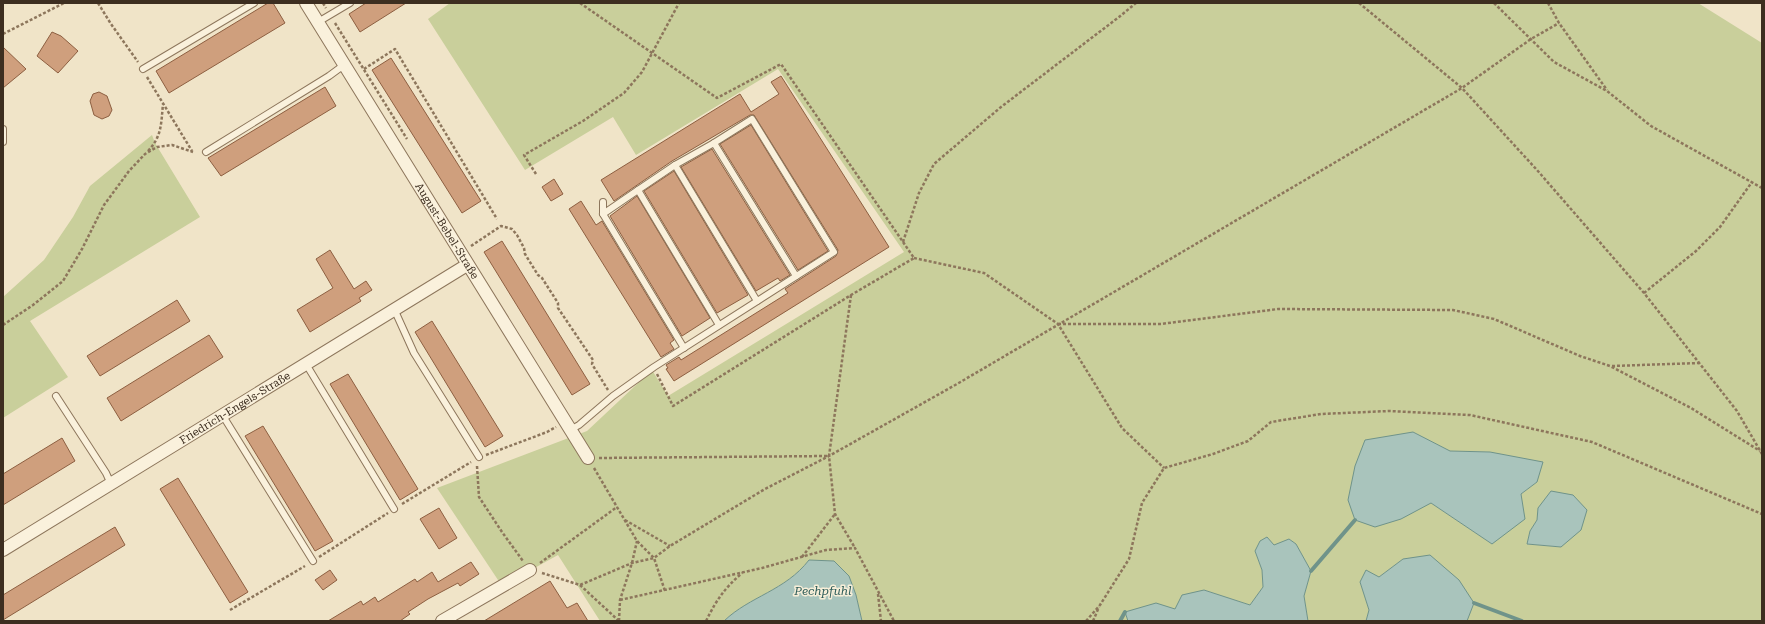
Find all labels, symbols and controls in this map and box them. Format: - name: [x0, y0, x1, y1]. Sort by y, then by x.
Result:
- street label: August-Bebel-Straße: [412, 180, 482, 281]
- street label: Friedrich-Engels-Straße: [177, 369, 293, 447]
- water label: Pechpfuhl: [793, 584, 852, 598]

